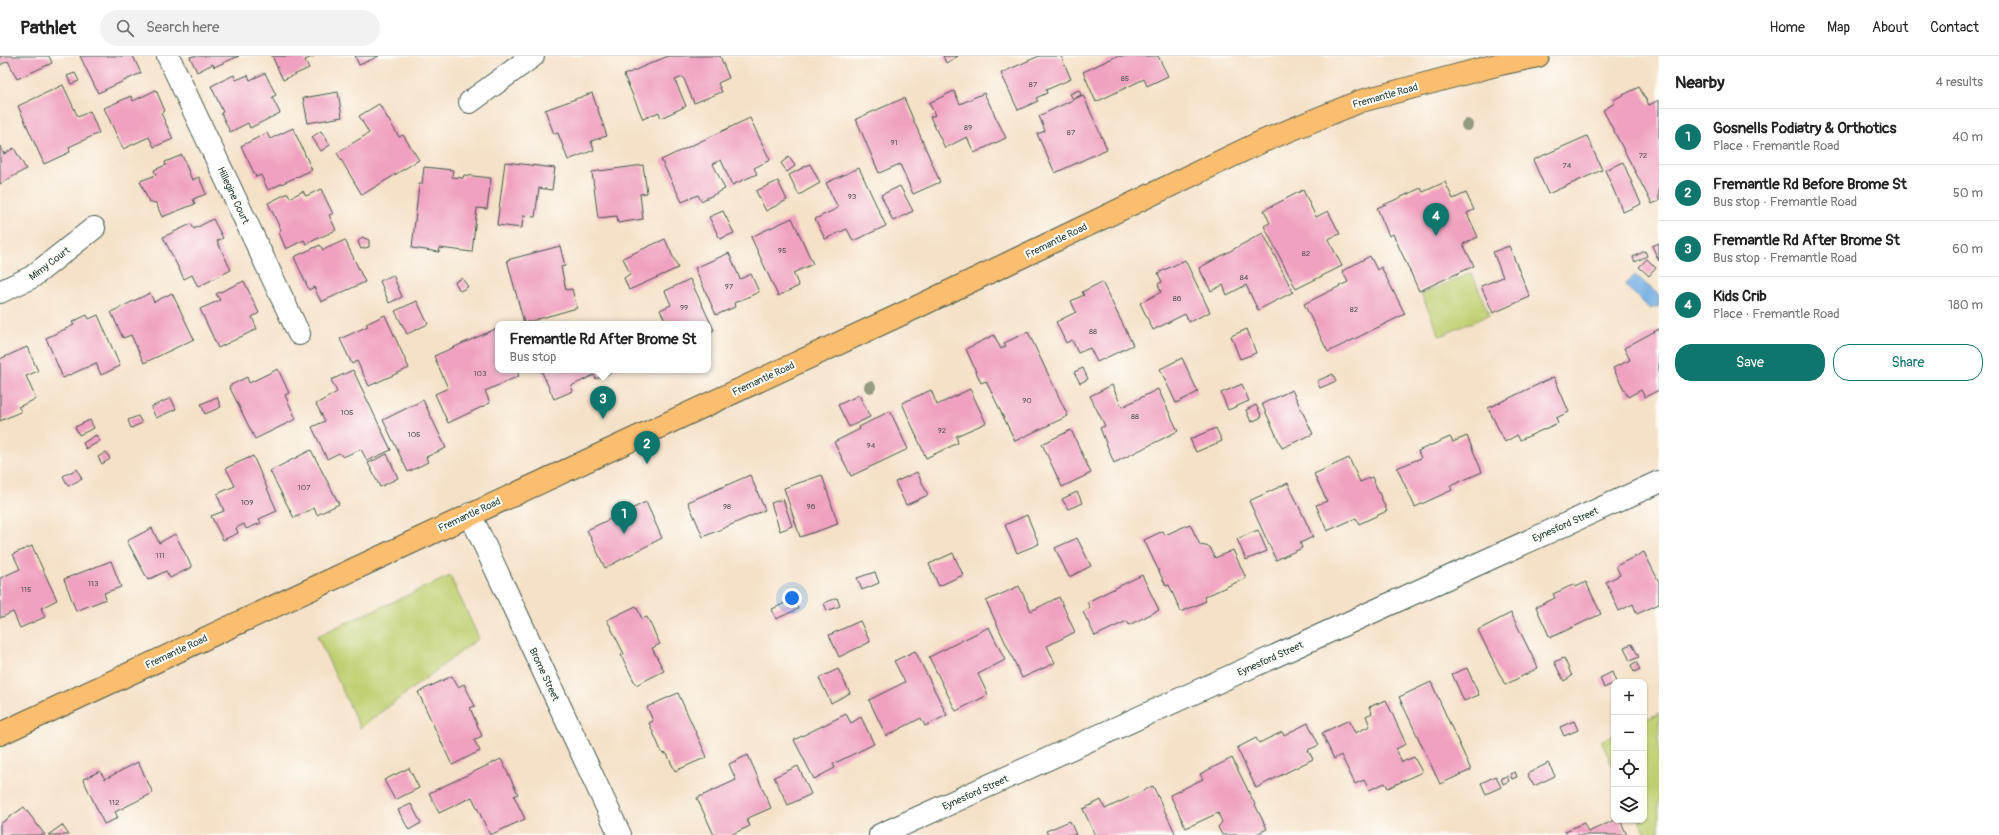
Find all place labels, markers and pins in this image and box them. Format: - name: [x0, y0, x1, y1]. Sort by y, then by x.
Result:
- pin: 4: [1423, 203, 1449, 236]
- pin: 3: [590, 386, 616, 419]
- pin: 2: [634, 431, 660, 464]
- pin: 1: [611, 501, 637, 534]

